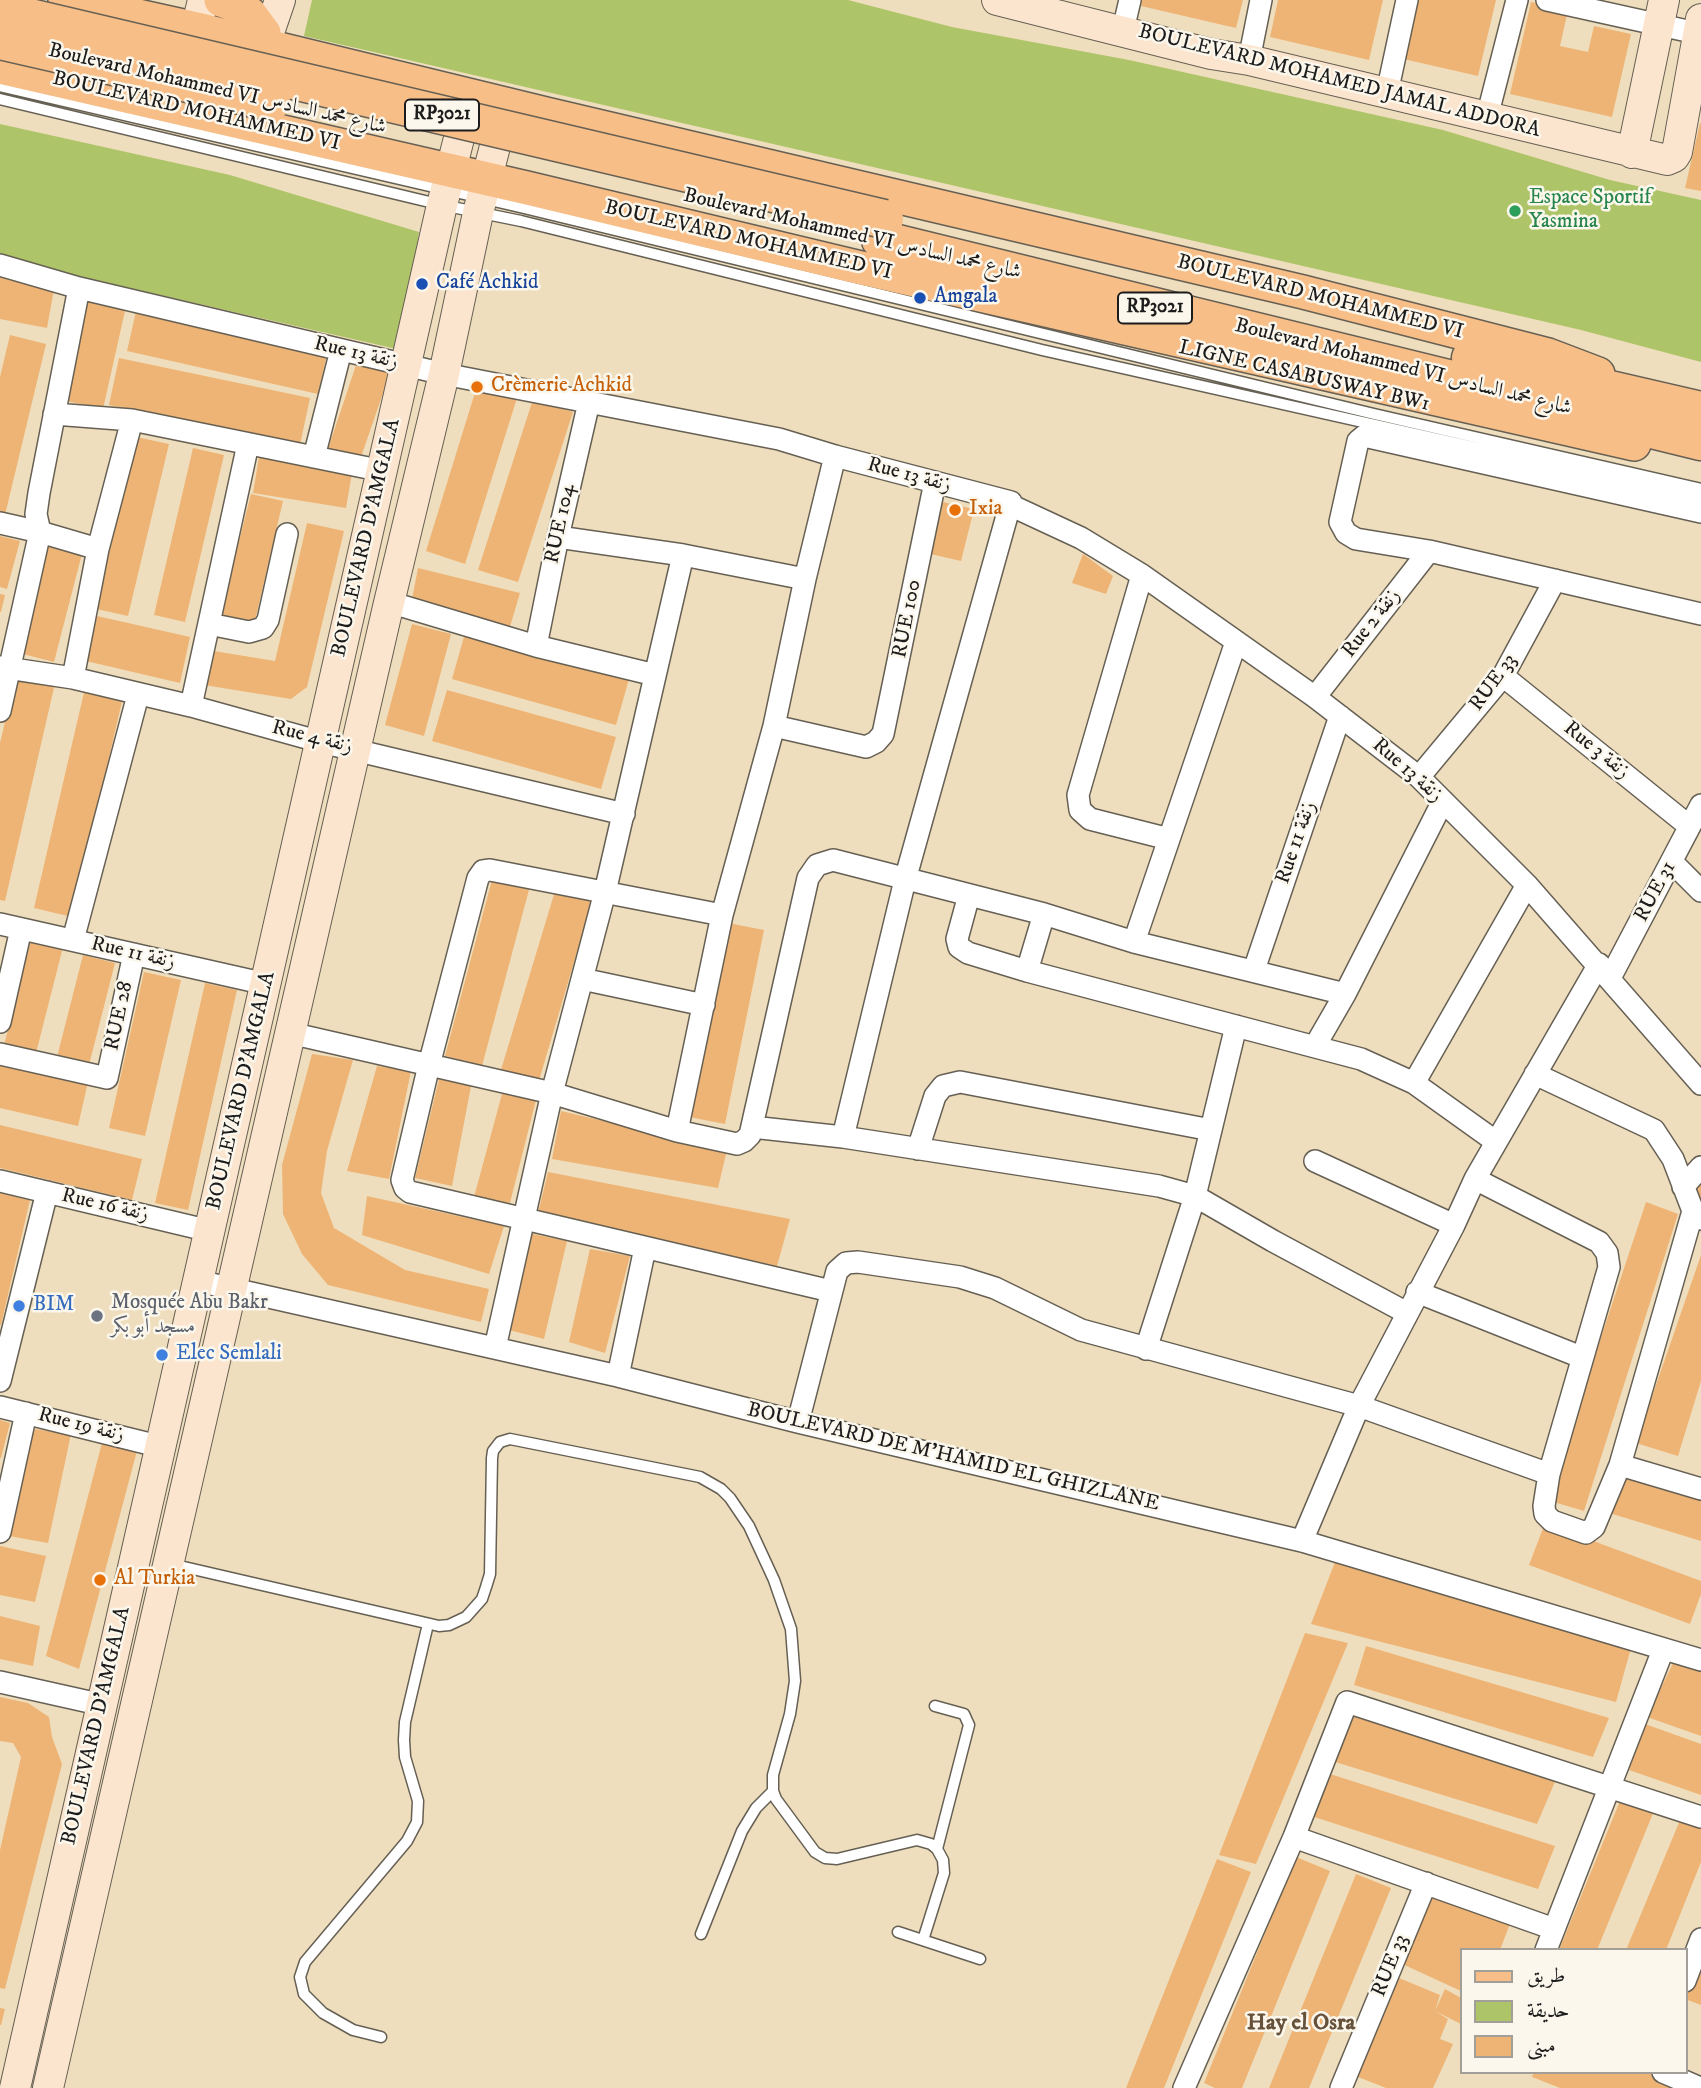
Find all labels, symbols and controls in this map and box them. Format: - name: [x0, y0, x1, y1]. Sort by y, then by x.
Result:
- street label: BOULEVARD MOHAMED JAMAL ADDORA: [1135, 20, 1543, 144]
- street label: Boulevard Mohammed VI شارع محمد السادس: [46, 39, 388, 141]
- street label: BOULEVARD MOHAMMED VI: [50, 67, 342, 157]
- road number: RP3021: [405, 99, 479, 130]
- street label: Boulevard Mohammed VI شارع محمد السادس: [681, 184, 1023, 286]
- place label: Espace Sportif Yasmina: [1529, 186, 1651, 236]
- street label: BOULEVARD MOHAMMED VI: [602, 196, 894, 286]
- marker: Espace Sportif Yasmina: [1507, 203, 1523, 219]
- street label: BOULEVARD MOHAMMED VI: [1174, 250, 1466, 346]
- place label: Café Achkid: [436, 271, 538, 297]
- marker: Café Achkid: [414, 276, 430, 292]
- place label: Amgala: [934, 285, 998, 311]
- marker: Amgala: [912, 290, 928, 306]
- road number: RP3021: [1118, 292, 1192, 324]
- street label: Boulevard Mohammed VI شارع محمد السادس: [1232, 314, 1574, 422]
- street label: Rue 13 زنقة: [311, 332, 401, 376]
- street label: LIGNE CASABUSWAY BW1: [1176, 336, 1432, 418]
- place label: Crèmerie Achkid: [491, 374, 632, 400]
- marker: Crèmerie Achkid: [469, 379, 485, 395]
- street label: BOULEVARD D'AMGALA: [327, 416, 407, 660]
- street label: Rue 13 زنقة: [864, 453, 954, 499]
- street label: RUE 104: [540, 482, 582, 566]
- place label: Ixia: [969, 497, 1002, 523]
- marker: Ixia: [947, 502, 963, 518]
- street label: RUE 100: [888, 578, 928, 660]
- street label: Rue 2 زنقة: [1337, 585, 1407, 663]
- street label: RUE 33: [1465, 649, 1523, 717]
- street label: Rue 4 زنقة: [269, 716, 355, 760]
- street label: Rue 3 زنقة: [1558, 717, 1634, 785]
- street label: Rue 13 زنقة: [1366, 733, 1448, 809]
- street label: Rue 11 زنقة: [1271, 798, 1323, 888]
- street label: RUE 31: [1630, 857, 1682, 927]
- street label: Rue 11 زنقة: [89, 932, 177, 976]
- street label: BOULEVARD D'AMGALA: [202, 969, 282, 1213]
- street label: RUE 28: [100, 979, 140, 1053]
- street label: Rue 16 زنقة: [59, 1184, 151, 1228]
- place label: Mosquée Abu Bakr مسجد أبو بكر: [111, 1291, 268, 1341]
- place label: BIM: [33, 1293, 74, 1319]
- marker: BIM: [11, 1298, 27, 1314]
- marker: Mosquée Abu Bakr مسجد أبو بكر: [89, 1308, 105, 1324]
- place label: Elec Semlali: [176, 1342, 282, 1368]
- marker: Elec Semlali: [154, 1347, 170, 1363]
- street label: BOULEVARD DE M'HAMID EL GHIZLANE: [744, 1398, 1162, 1518]
- street label: Rue 19 زنقة: [35, 1403, 127, 1449]
- place label: Al Turkia: [114, 1567, 195, 1593]
- marker: Al Turkia: [92, 1572, 108, 1588]
- street label: BOULEVARD D'AMGALA: [57, 1604, 137, 1848]
- street label: RUE 33: [1367, 1931, 1415, 2001]
- legend: [1460, 1948, 1687, 2074]
- text: طريق: [1527, 1963, 1565, 1989]
- text: حديقة: [1527, 1998, 1570, 2024]
- district label: Hay el Osra: [1247, 2010, 1355, 2038]
- text: مبنى: [1527, 2033, 1556, 2059]

